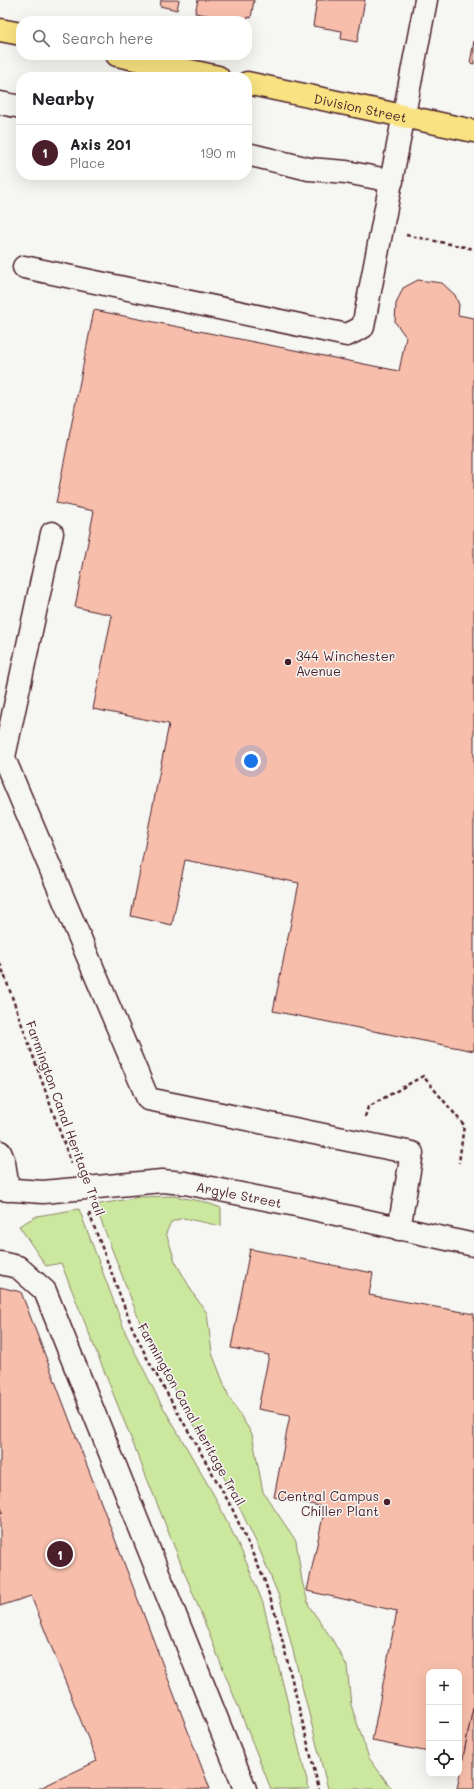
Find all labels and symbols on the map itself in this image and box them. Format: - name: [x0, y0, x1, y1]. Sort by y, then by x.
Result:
- street label: Division Street: [312, 89, 409, 125]
- place label: 344 Winchester Avenue: [296, 647, 395, 679]
- marker: 344 Winchester Avenue: [283, 657, 293, 667]
- your location: [241, 751, 261, 771]
- street label: Farmington Canal Heritage Trail: [23, 1018, 109, 1218]
- street label: Argyle Street: [195, 1177, 284, 1211]
- street label: Farmington Canal Heritage Trail: [135, 1320, 249, 1508]
- place label: Central Campus Chiller Plant: [278, 1487, 379, 1519]
- marker: Central Campus Chiller Plant: [382, 1497, 392, 1507]
- pin: 1: [47, 1539, 73, 1569]

